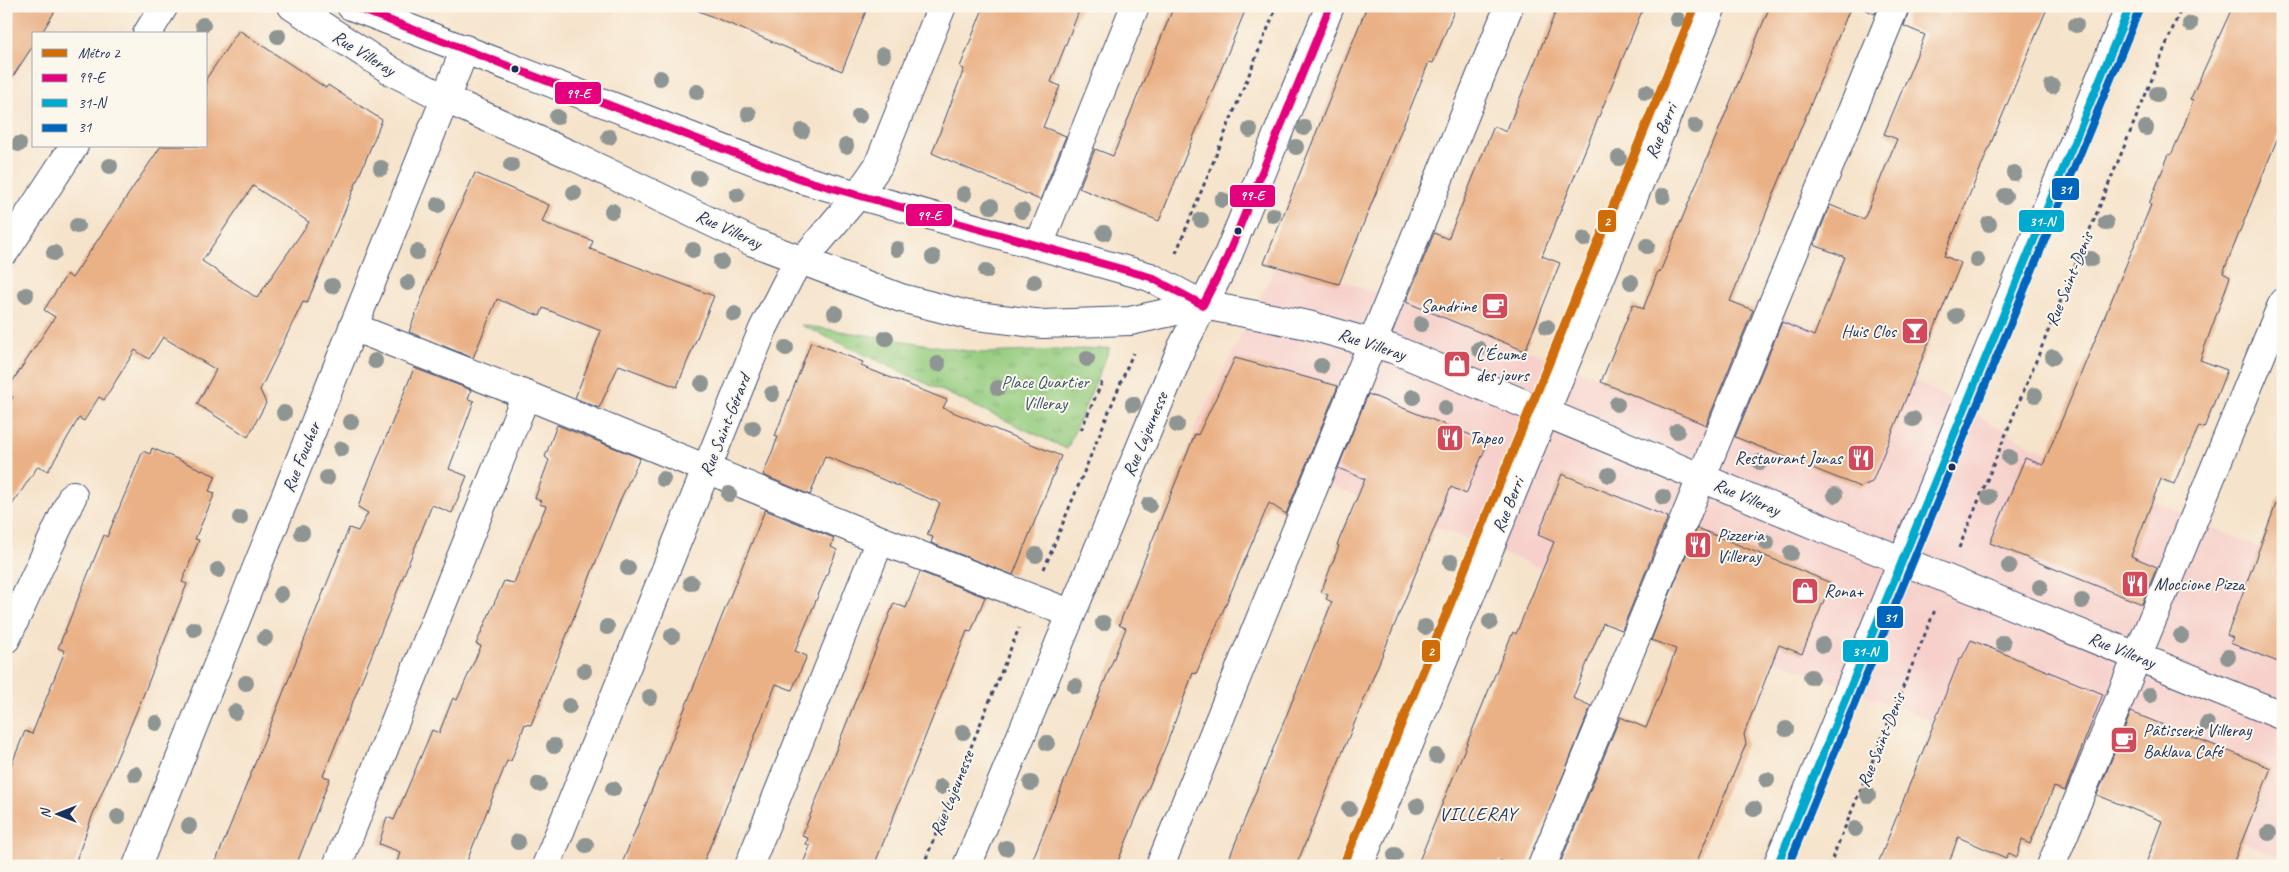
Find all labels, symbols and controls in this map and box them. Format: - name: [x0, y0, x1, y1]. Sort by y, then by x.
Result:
- street label: Rue Villeray: [329, 25, 401, 82]
- legend: [32, 32, 208, 148]
- text: Métro 2: [78, 44, 121, 63]
- unlabelled marker: [510, 64, 520, 74]
- text: 99-E: [78, 68, 106, 87]
- line badge: 99-E: [554, 81, 602, 105]
- text: 99-E: [566, 85, 593, 102]
- text: 31-N: [78, 94, 108, 113]
- street label: Rue Berri: [1640, 98, 1683, 162]
- text: 31: [78, 118, 93, 137]
- line badge: 31: [2051, 177, 2080, 201]
- text: 31: [2059, 181, 2073, 198]
- line badge: 99-E: [1229, 184, 1276, 208]
- text: 99-E: [1240, 187, 1267, 204]
- line badge: 99-E: [905, 203, 953, 227]
- street label: Rue Villeray: [693, 204, 767, 255]
- text: 99-E: [917, 207, 944, 224]
- line badge: 2: [1597, 209, 1617, 233]
- line badge: 31-N: [2018, 209, 2065, 233]
- text: 2: [1604, 213, 1612, 230]
- text: 31-N: [2029, 213, 2057, 230]
- unlabelled marker: [1233, 226, 1243, 236]
- street label: Rue Saint-Denis: [2040, 227, 2099, 329]
- cafe icon: Sandrine: [1480, 291, 1510, 321]
- place label: Sandrine: [1421, 295, 1477, 317]
- bar icon: Huis Clos: [1900, 316, 1930, 346]
- place label: Huis Clos: [1841, 320, 1898, 342]
- street label: Rue Villeray: [1335, 323, 1410, 366]
- place label: L'Écume des jours: [1476, 343, 1531, 386]
- shop icon: L'Écume des jours: [1442, 349, 1472, 379]
- street label: Rue Saint-Gérard: [695, 368, 756, 479]
- park label: Place Quartier Villeray: [1001, 371, 1090, 414]
- street label: Rue Lajeunesse: [1117, 388, 1173, 479]
- street label: Rue Foucher: [277, 417, 326, 495]
- restaurant icon: Tapeo: [1435, 423, 1465, 453]
- place label: Tapeo: [1469, 427, 1504, 449]
- restaurant icon: Restaurant Jonas: [1846, 443, 1876, 473]
- place label: Restaurant Jonas: [1734, 447, 1844, 469]
- unlabelled marker: [1947, 462, 1957, 472]
- street label: Rue Berri: [1487, 472, 1530, 536]
- street label: Rue Villeray: [1711, 473, 1785, 522]
- place label: Pizzeria Villeray: [1717, 524, 1765, 567]
- restaurant icon: Pizzeria Villeray: [1683, 530, 1713, 560]
- restaurant icon: Moccione Pizza: [2120, 569, 2150, 599]
- place label: Moccione Pizza: [2154, 573, 2246, 595]
- shop icon: Rona+: [1790, 576, 1820, 606]
- place label: Rona+: [1824, 580, 1864, 602]
- line badge: 31: [1876, 605, 1904, 629]
- text: 31: [1884, 609, 1898, 626]
- street label: Rue Villeray: [2085, 627, 2160, 674]
- line badge: 2: [1421, 639, 1441, 663]
- line badge: 31-N: [1842, 639, 1889, 663]
- text: 2: [1428, 643, 1436, 660]
- text: 31-N: [1852, 643, 1880, 660]
- street label: Rue Saint-Denis: [1852, 688, 1911, 790]
- place label: Pâtisserie Villeray Baklava Café: [2143, 719, 2253, 762]
- cafe icon: Pâtisserie Villeray Baklava Café: [2109, 725, 2139, 755]
- street label: Rue Lajeunesse: [925, 746, 979, 839]
- north arrow: [32, 790, 82, 840]
- district label: VILLERAY: [1439, 802, 1520, 826]
- text: N: [37, 807, 54, 818]

